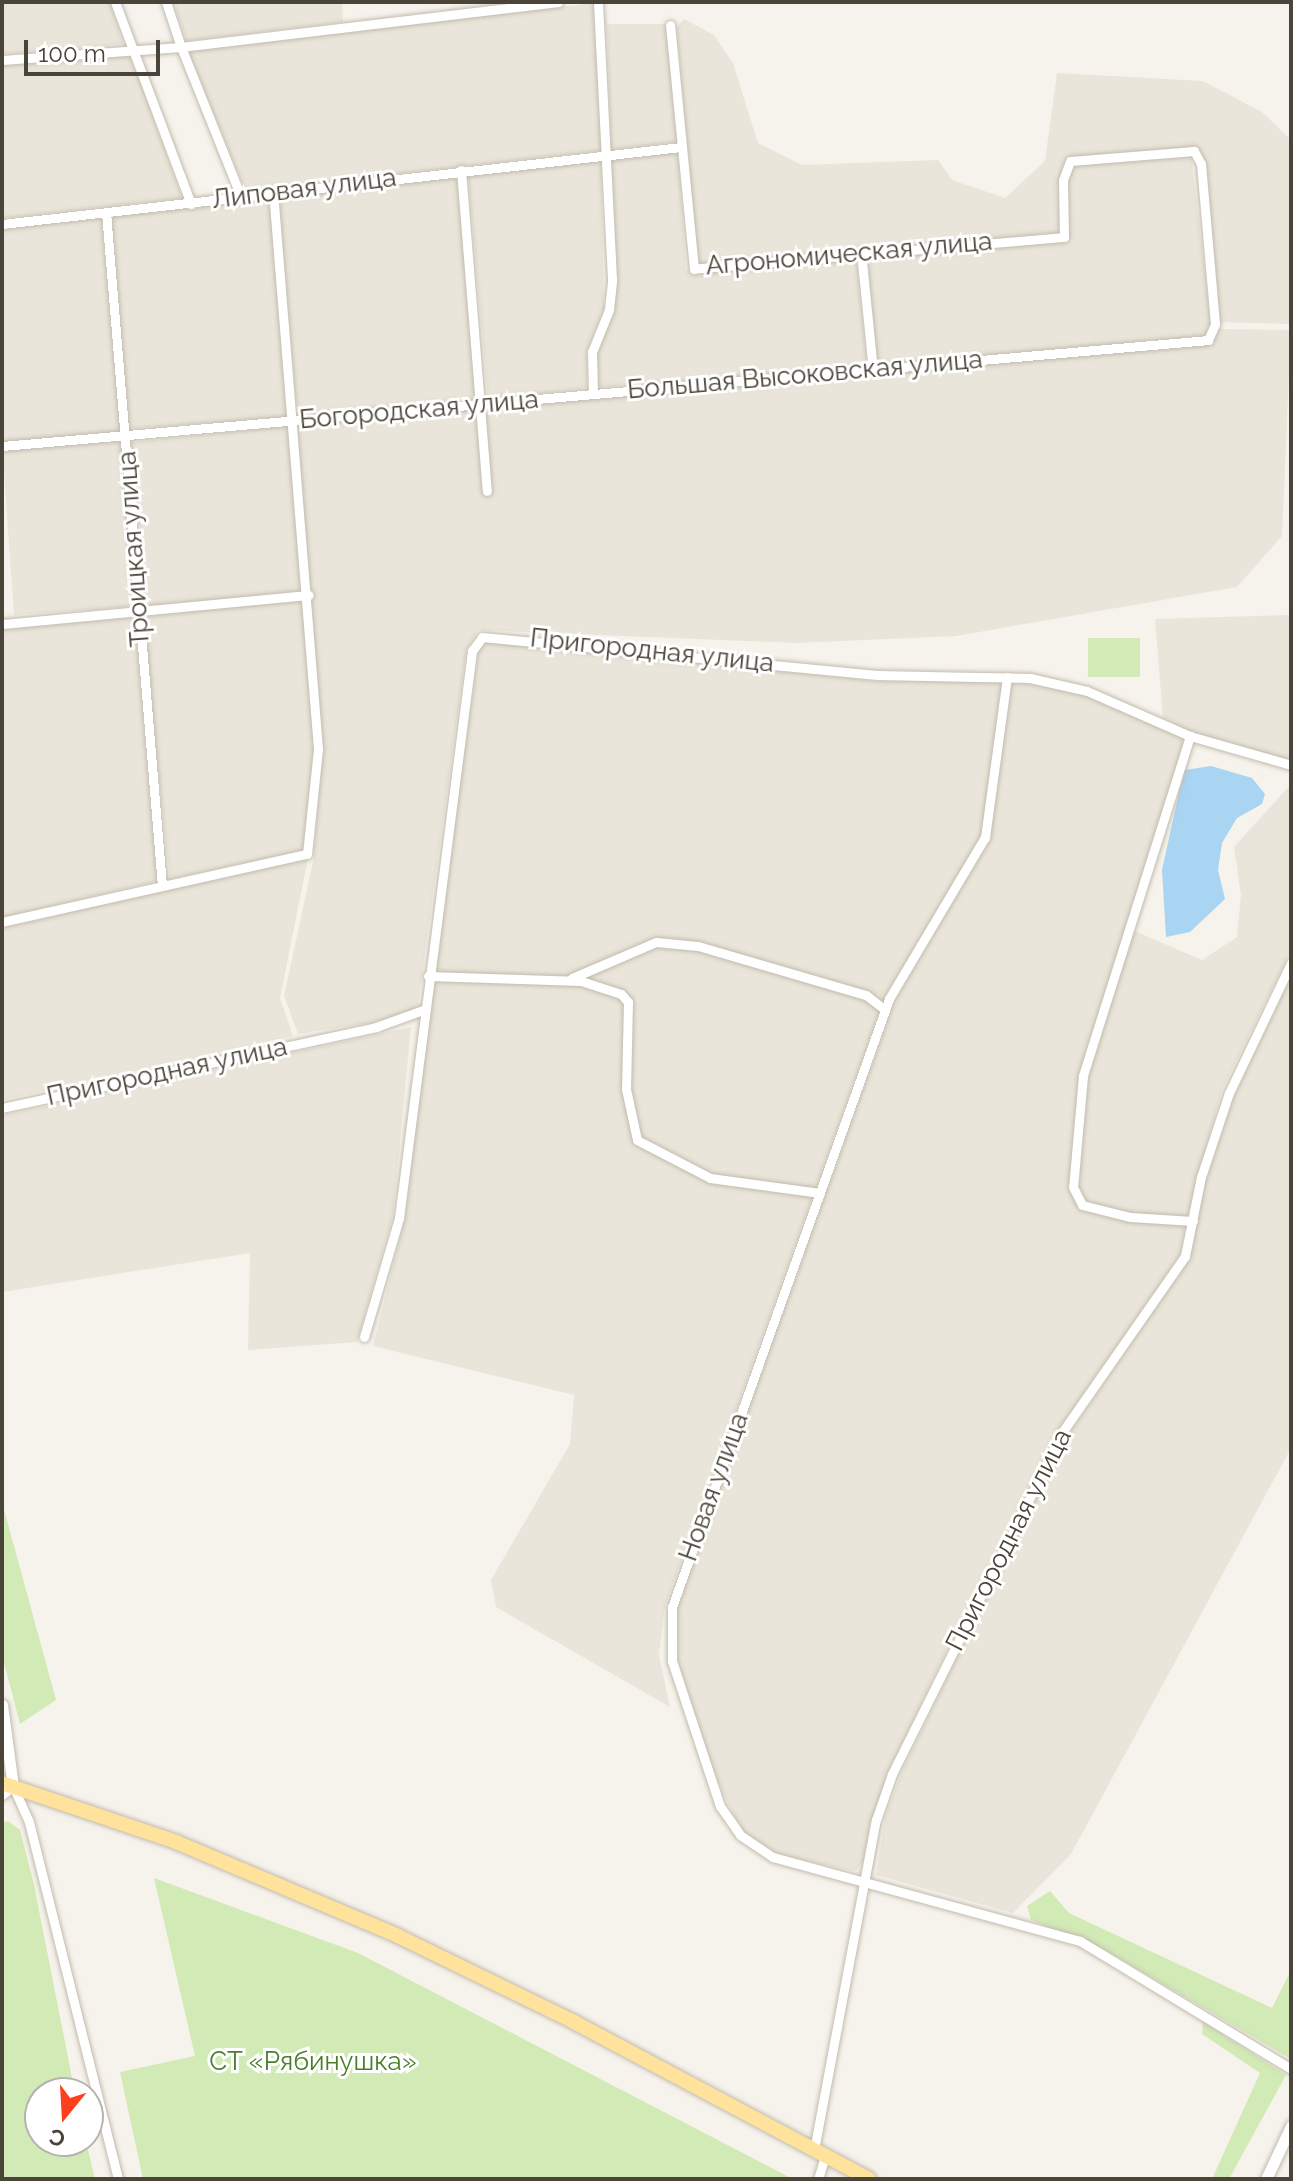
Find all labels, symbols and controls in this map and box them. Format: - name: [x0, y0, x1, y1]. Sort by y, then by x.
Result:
- scale bar: [28, 24, 164, 74]
- text: 100 m: [38, 39, 106, 68]
- street label: Липовая улица: [210, 162, 398, 216]
- street label: Агрономическая улица: [704, 226, 994, 282]
- street label: Большая Высоковская улица: [626, 344, 984, 406]
- street label: Богородская улица: [298, 384, 540, 436]
- street label: Троицкая улица: [112, 450, 156, 648]
- street label: Пригородная улица: [528, 623, 776, 679]
- street label: Пригородная улица: [44, 1031, 290, 1113]
- street label: Новая улица: [673, 1408, 755, 1566]
- street label: Пригородная улица: [939, 1423, 1079, 1657]
- park label: СТ «Рябинушка»: [209, 2046, 417, 2078]
- north arrow: [24, 2077, 104, 2157]
- text: С: [46, 2123, 68, 2153]

